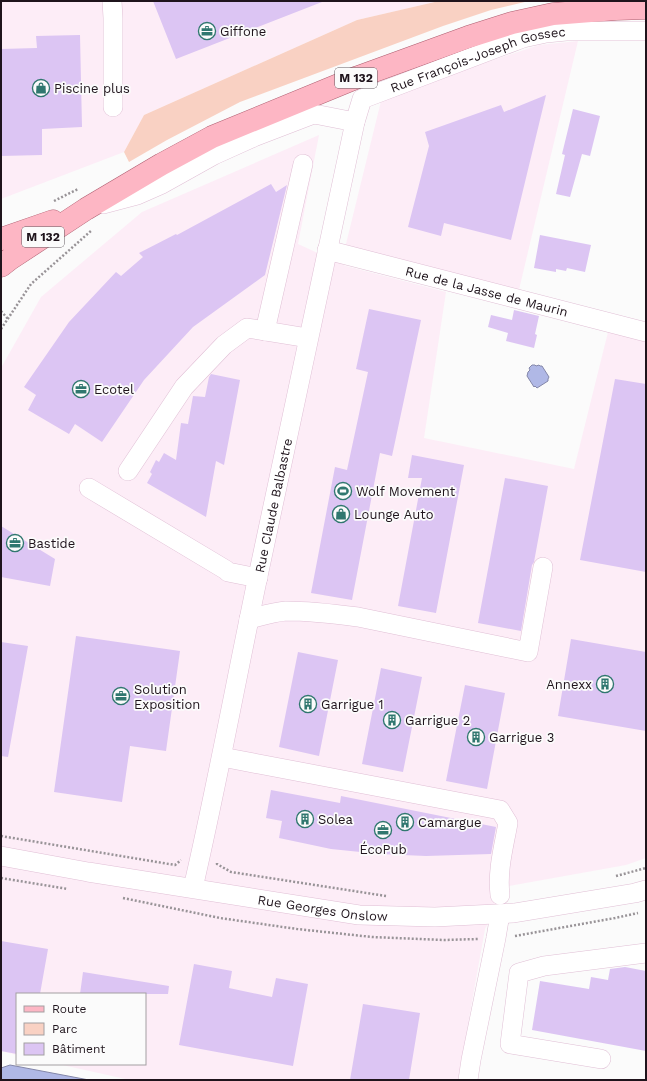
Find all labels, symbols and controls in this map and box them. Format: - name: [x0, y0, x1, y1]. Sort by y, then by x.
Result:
- office icon: Giffone: [197, 21, 217, 41]
- place label: Giffone: [220, 24, 266, 39]
- street label: Rue François-Joseph Gossec: [388, 24, 566, 95]
- road number: M 132: [335, 68, 377, 88]
- shop icon: Piscine plus: [31, 78, 51, 98]
- place label: Piscine plus: [54, 81, 130, 96]
- road number: M 132: [22, 227, 64, 247]
- street label: Rue de la Jasse de Maurin: [404, 263, 570, 319]
- office icon: Ecotel: [71, 379, 91, 399]
- place label: Ecotel: [94, 382, 134, 397]
- street label: Rue Claude Balbastre: [251, 437, 295, 574]
- sports icon: Wolf Movement: [333, 481, 353, 501]
- place label: Wolf Movement: [356, 484, 456, 499]
- shop icon: Lounge Auto: [331, 504, 351, 524]
- place label: Lounge Auto: [354, 507, 434, 522]
- office icon: Bastide: [5, 533, 25, 553]
- place label: Bastide: [28, 536, 75, 551]
- building icon: Annexx: [595, 674, 615, 694]
- place label: Annexx: [546, 677, 592, 692]
- place label: Solution Exposition: [134, 682, 200, 712]
- office icon: Solution Exposition: [111, 686, 131, 706]
- building icon: Garrigue 1: [298, 694, 318, 714]
- place label: Garrigue 1: [321, 697, 384, 712]
- building icon: Garrigue 2: [382, 710, 402, 730]
- place label: Garrigue 2: [405, 713, 470, 728]
- building icon: Garrigue 3: [466, 727, 486, 747]
- place label: Garrigue 3: [489, 730, 554, 745]
- building icon: Solea: [295, 809, 315, 829]
- place label: Solea: [318, 812, 354, 827]
- building icon: Camargue: [395, 812, 415, 832]
- place label: Camargue: [418, 815, 481, 830]
- office icon: ÉcoPub: [373, 820, 393, 840]
- place label: ÉcoPub: [359, 841, 407, 857]
- street label: Rue Georges Onslow: [257, 892, 388, 923]
- legend: [16, 993, 146, 1065]
- text: Route: [52, 1002, 86, 1016]
- text: Parc: [52, 1022, 78, 1036]
- text: Bâtiment: [52, 1042, 105, 1056]

